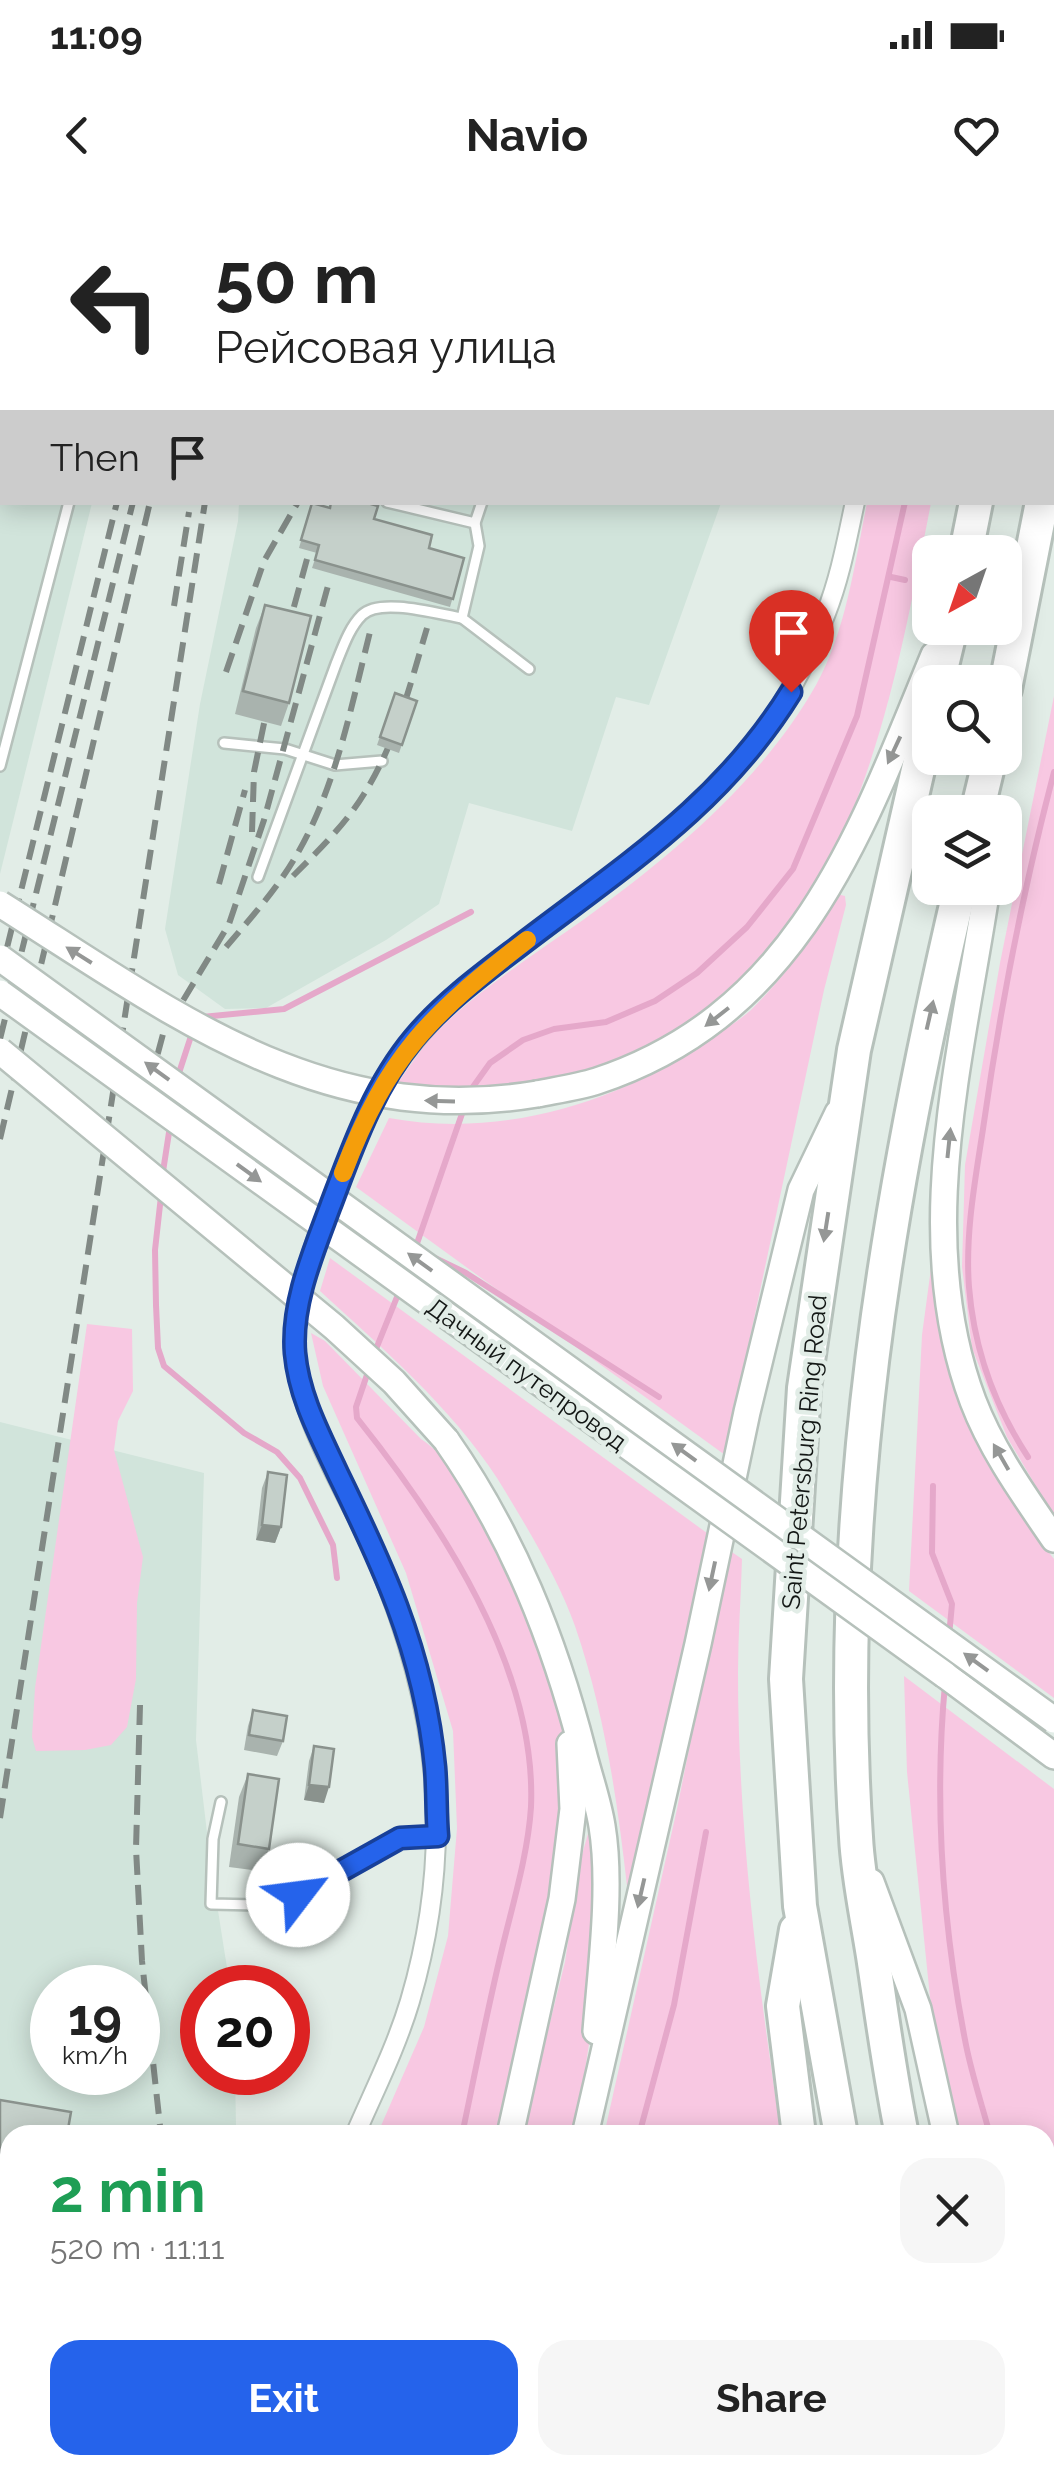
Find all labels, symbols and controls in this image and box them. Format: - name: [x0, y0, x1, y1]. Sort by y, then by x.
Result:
- text: 11:09: [50, 13, 143, 58]
- icon: back: [50, 108, 105, 163]
- icon: heart: [949, 108, 1004, 163]
- text: Navio: [466, 109, 588, 162]
- text: 50 m: [215, 237, 379, 319]
- icon: left: [50, 240, 180, 370]
- text: Рейсовая улица: [215, 321, 557, 374]
- icon: arrive: [160, 430, 215, 485]
- text: Then: [50, 435, 140, 480]
- north arrow: [912, 535, 1022, 645]
- map controls: [912, 535, 1022, 905]
- pin: [749, 590, 834, 693]
- icon: arrive: [764, 605, 819, 660]
- button: search: [912, 665, 1022, 775]
- one-way arrow: [886, 735, 902, 764]
- button: layers: [912, 795, 1022, 905]
- one-way arrow: [65, 946, 93, 964]
- one-way arrow: [923, 999, 938, 1030]
- one-way arrow: [704, 1006, 730, 1026]
- one-way arrow: [143, 1062, 170, 1081]
- one-way arrow: [424, 1092, 456, 1108]
- one-way arrow: [941, 1126, 957, 1158]
- one-way arrow: [236, 1163, 262, 1182]
- one-way arrow: [818, 1211, 834, 1243]
- one-way arrow: [407, 1253, 433, 1272]
- street label: Дачный путепровод: [421, 1291, 633, 1457]
- street label: Saint Petersburg Ring Road: [775, 1294, 833, 1610]
- one-way arrow: [670, 1442, 697, 1462]
- one-way arrow: [993, 1443, 1010, 1471]
- one-way arrow: [704, 1561, 720, 1592]
- one-way arrow: [962, 1653, 989, 1672]
- position arrow: [246, 1843, 350, 1947]
- one-way arrow: [633, 1878, 648, 1909]
- speed limit sign: 20: [180, 1965, 310, 2095]
- text: 19: [68, 1988, 122, 2047]
- text: km/h: [62, 2040, 128, 2070]
- text: 2 min: [50, 2156, 206, 2226]
- button: close: [900, 2158, 1005, 2263]
- text: 520 m · 11:11: [50, 2229, 224, 2266]
- button: Exit: [50, 2340, 518, 2455]
- button: Share: [538, 2340, 1005, 2455]

